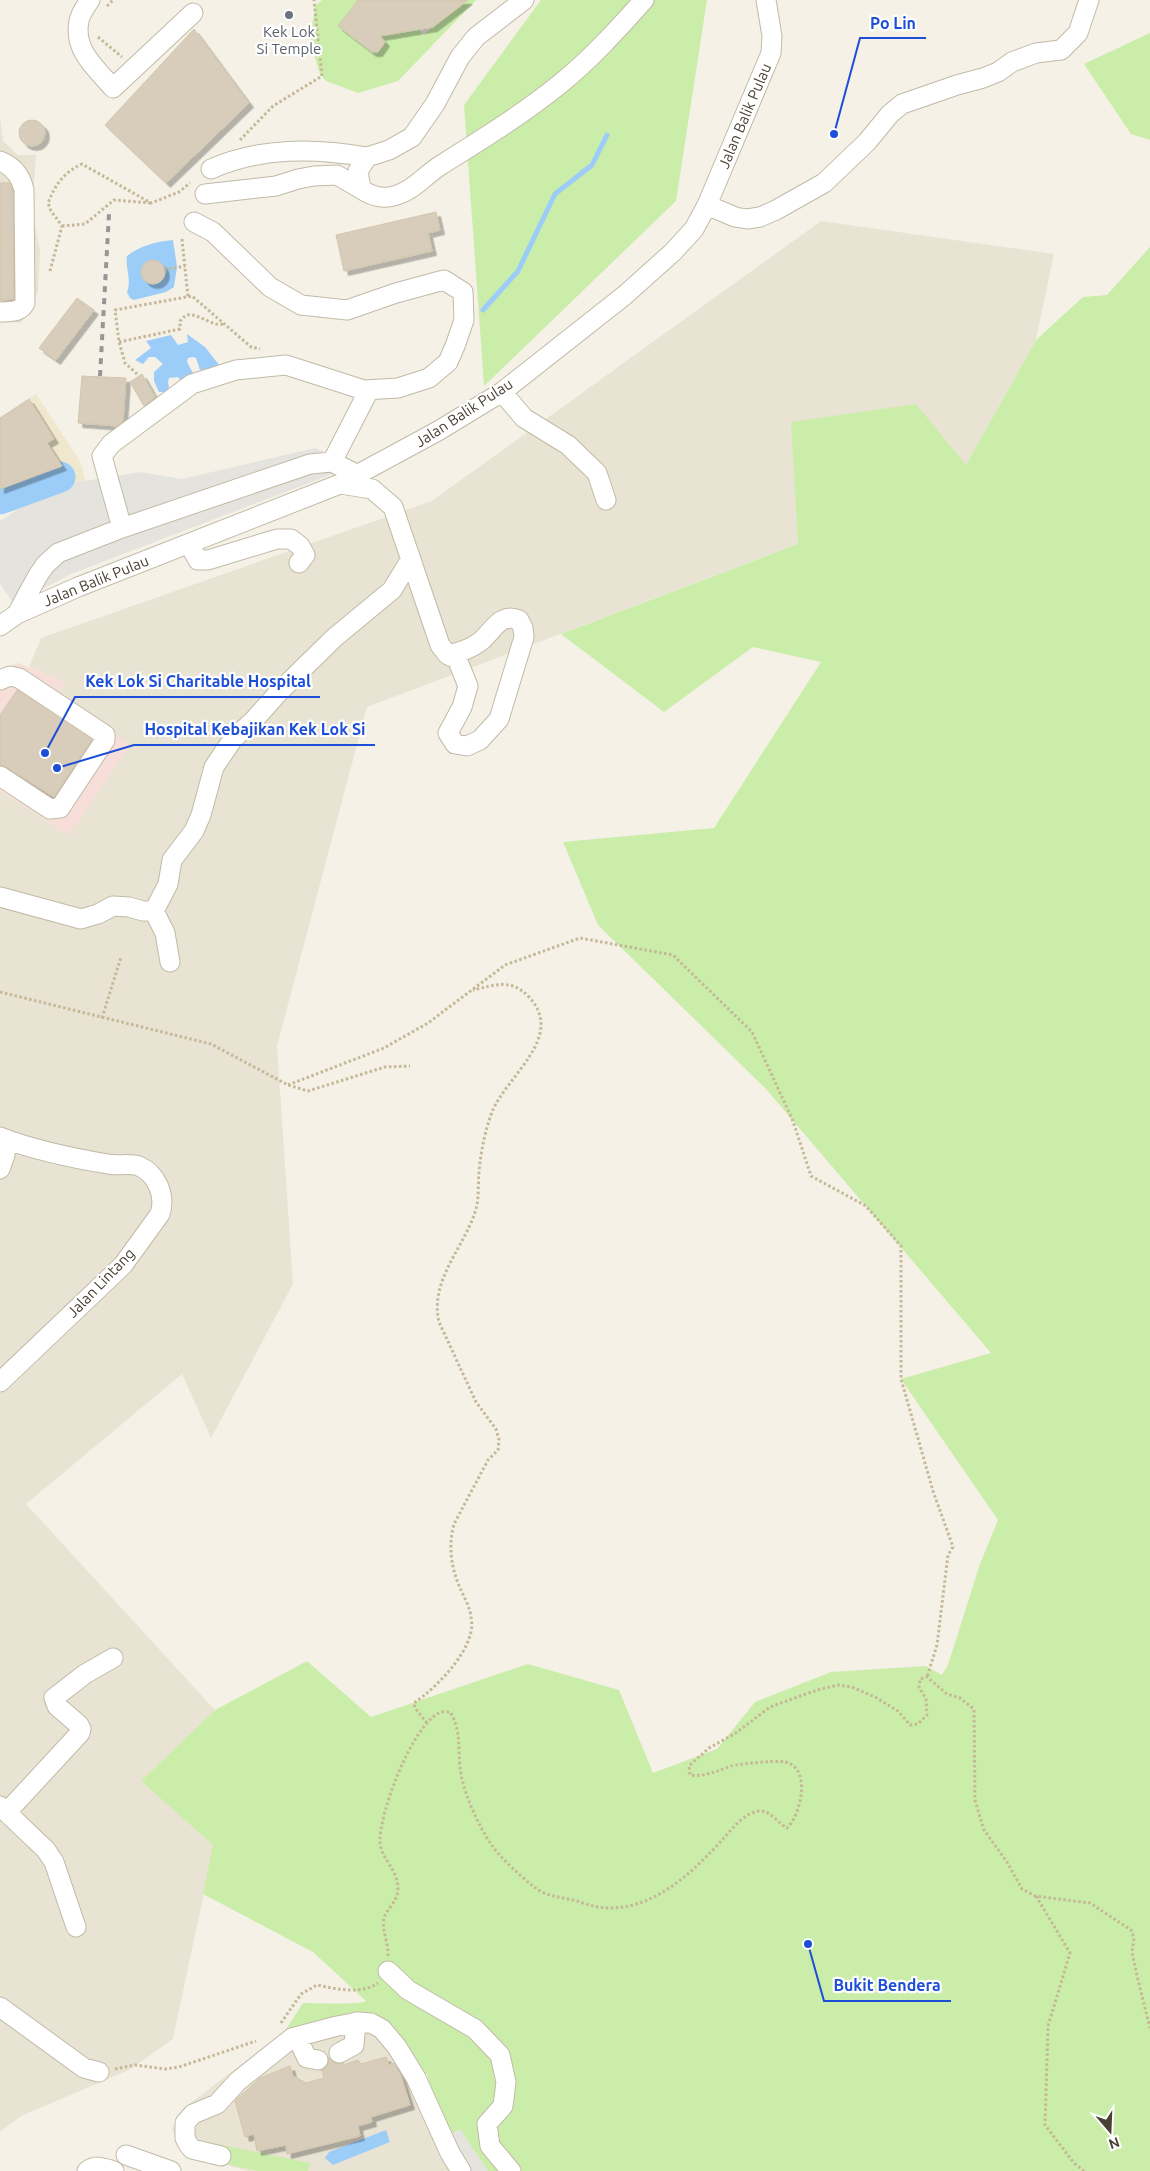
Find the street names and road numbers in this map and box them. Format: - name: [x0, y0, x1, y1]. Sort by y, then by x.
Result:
- street label: Jalan Balik Pulau: [715, 61, 774, 171]
- street label: Jalan Balik Pulau: [412, 375, 515, 450]
- street label: Jalan Balik Pulau: [41, 552, 151, 609]
- street label: Jalan Lintang: [63, 1245, 138, 1321]

